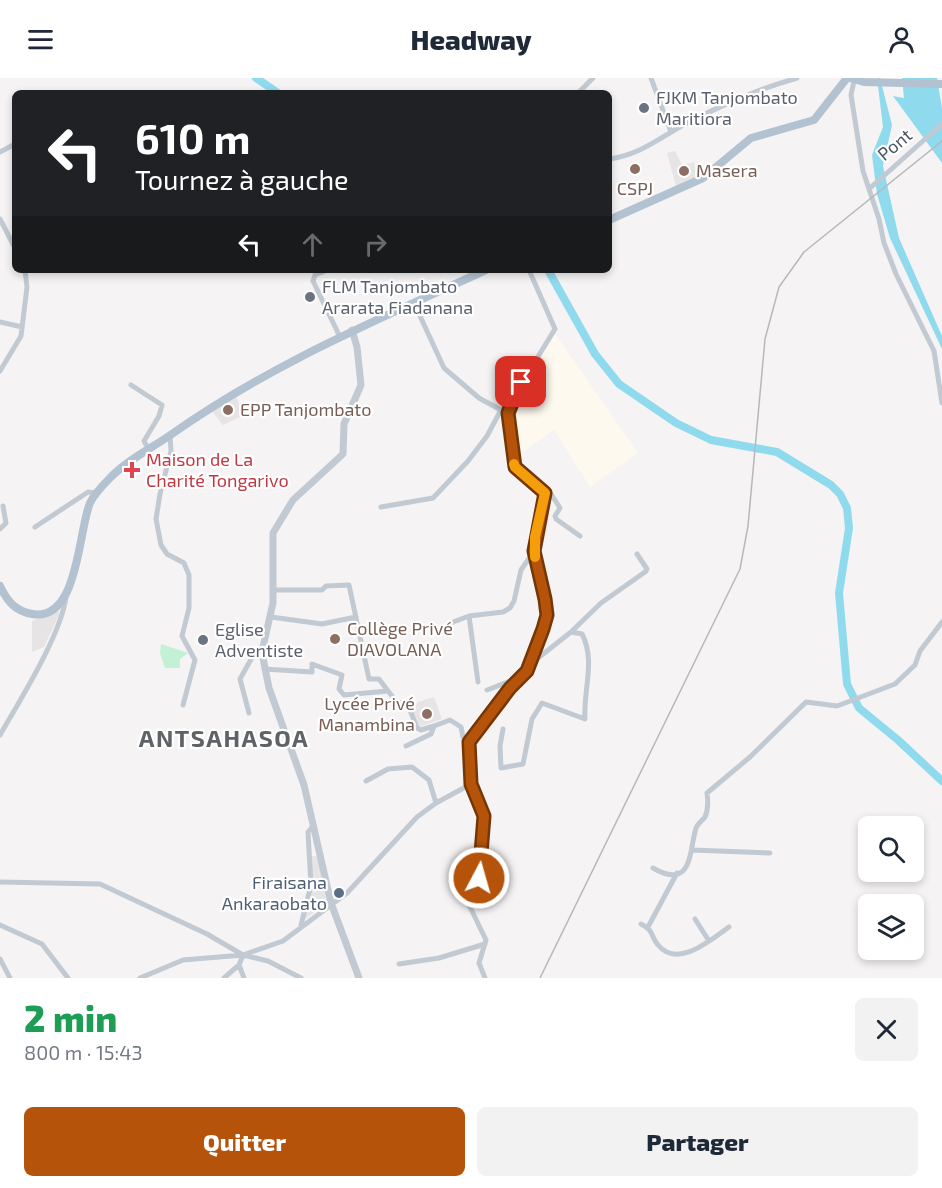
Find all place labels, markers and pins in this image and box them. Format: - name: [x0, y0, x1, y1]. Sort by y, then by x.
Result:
- place label: FJKM Tanjombato Maritiora: [656, 86, 798, 129]
- marker: FJKM Tanjombato Maritiora: [637, 101, 651, 115]
- place label: Masera: [696, 159, 758, 181]
- marker: CSPJ: [628, 162, 642, 176]
- marker: Masera: [677, 164, 691, 178]
- place label: CSPJ: [617, 177, 653, 199]
- place label: FLM Tanjombato Ararata Fiadanana: [322, 275, 473, 318]
- marker: FLM Tanjombato Ararata Fiadanana: [303, 290, 317, 304]
- pin: [495, 356, 546, 407]
- place label: EPP Tanjombato: [240, 398, 371, 420]
- marker: EPP Tanjombato: [221, 403, 235, 417]
- place label: Maison de La Charité Tongarivo: [146, 448, 289, 491]
- marker: Maison de La Charité Tongarivo: [123, 461, 141, 479]
- place label: Collège Privé DIAVOLANA: [347, 617, 453, 660]
- place label: Eglise Adventiste: [215, 618, 303, 661]
- marker: Collège Privé DIAVOLANA: [328, 632, 342, 646]
- marker: Eglise Adventiste: [196, 633, 210, 647]
- place label: Lycée Privé Manambina: [318, 692, 415, 735]
- marker: Lycée Privé Manambina: [420, 707, 434, 721]
- place label: Firaisana Ankaraobato: [222, 871, 327, 914]
- marker: Firaisana Ankaraobato: [332, 886, 346, 900]

